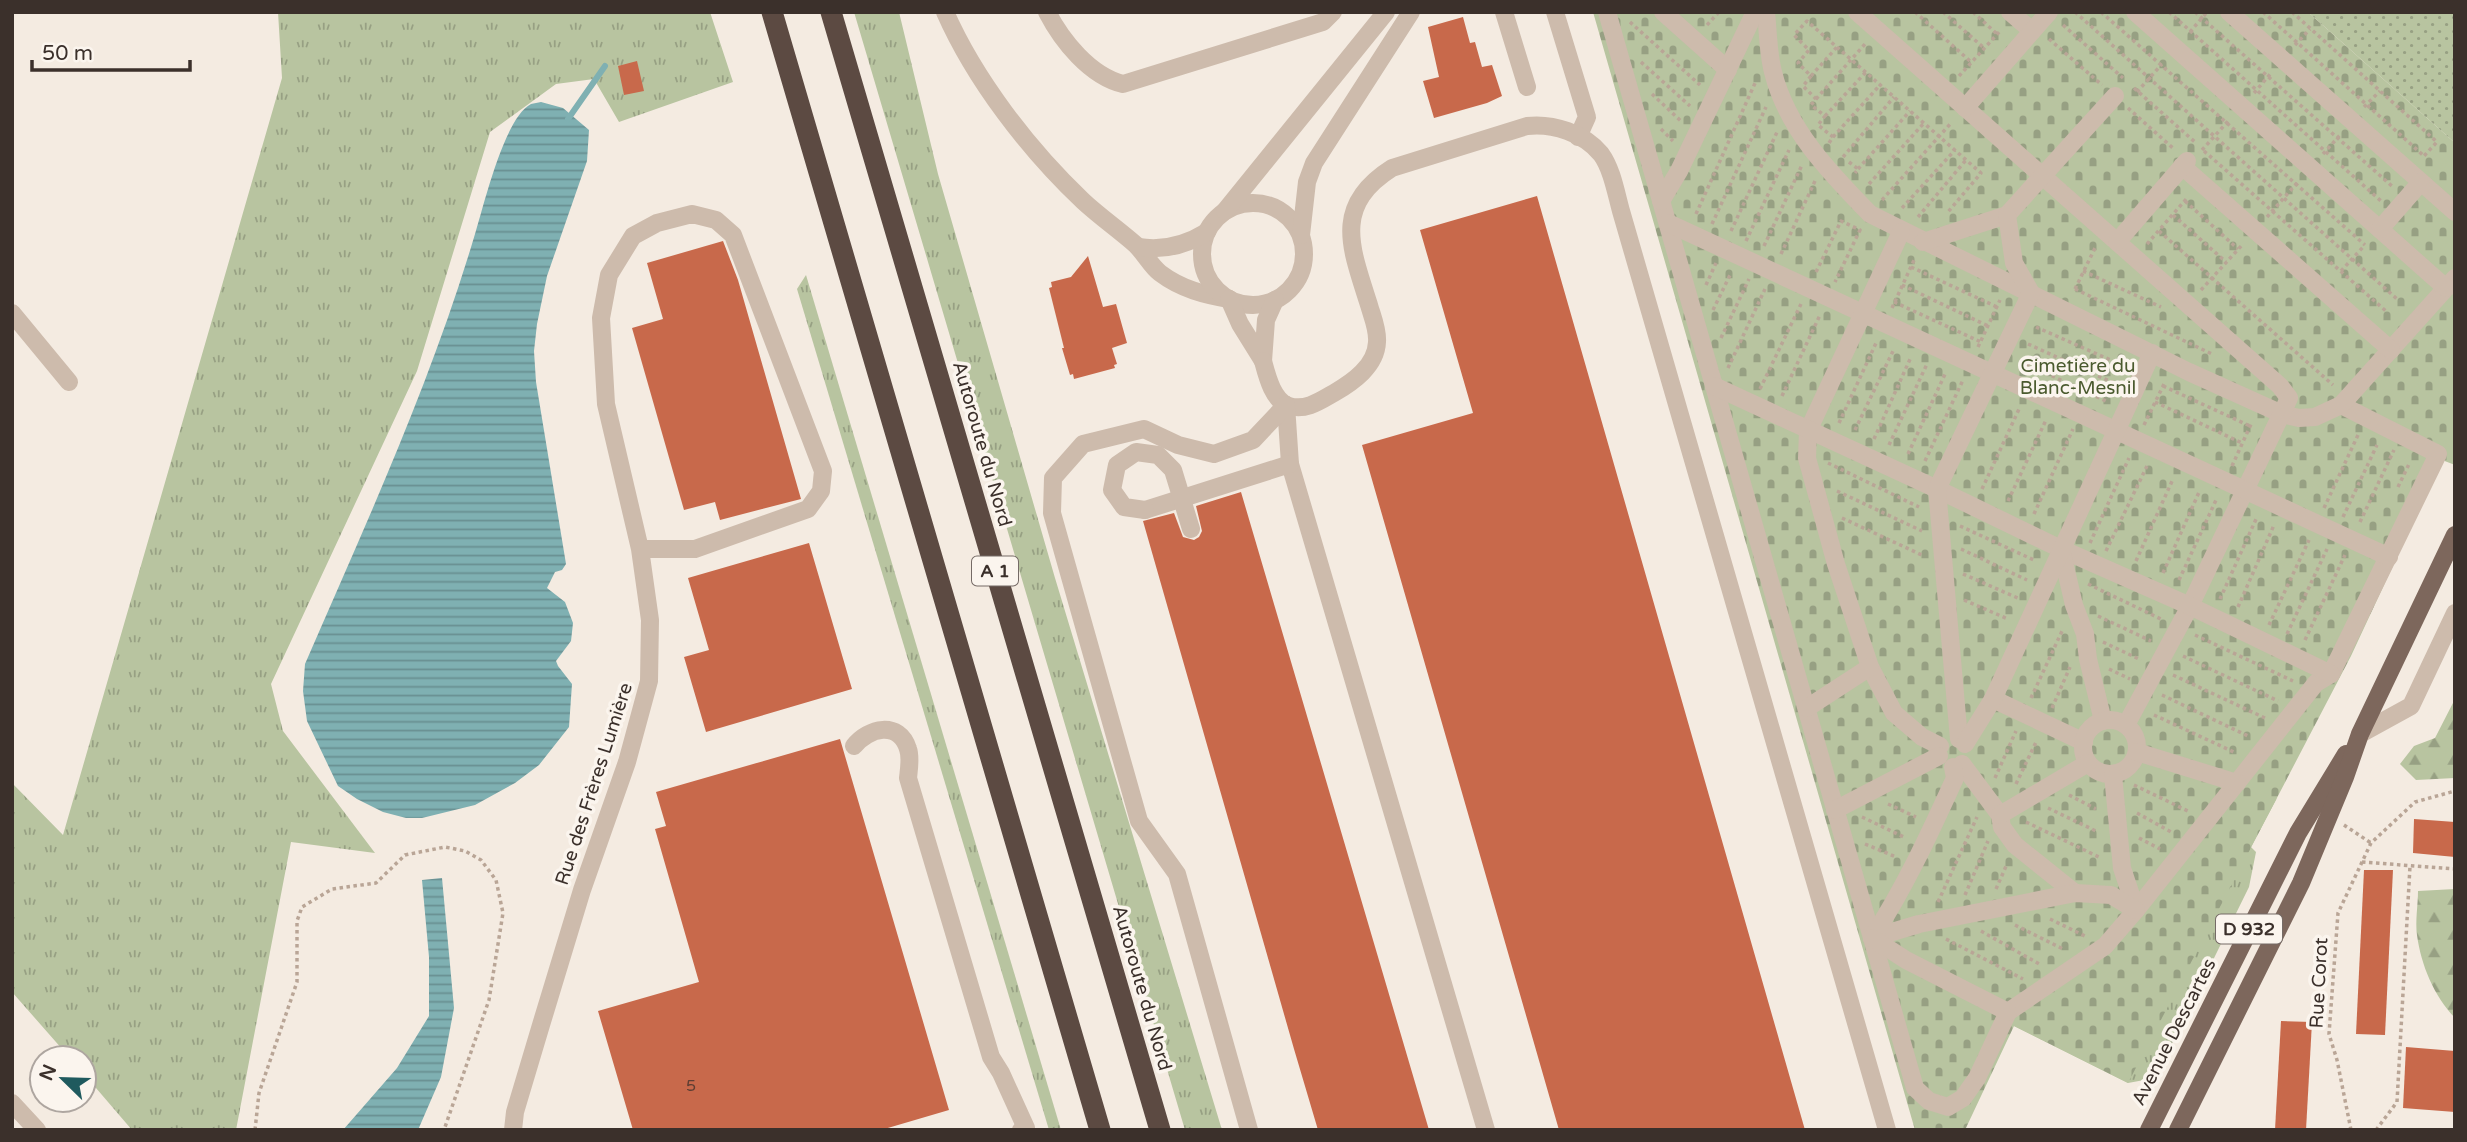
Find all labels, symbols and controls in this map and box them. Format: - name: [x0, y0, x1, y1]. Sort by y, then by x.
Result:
- scale bar: [32, 28, 189, 72]
- text: 50 m: [42, 41, 93, 66]
- park label: Cimetière du Blanc-Mesnil: [2020, 355, 2136, 399]
- street label: Autoroute du Nord: [948, 359, 1016, 529]
- road number: A 1: [972, 556, 1018, 586]
- street label: Rue des Frères Lumière: [551, 680, 637, 888]
- street label: Autoroute du Nord: [1108, 903, 1176, 1073]
- road number: D 932: [2216, 914, 2282, 944]
- street label: Rue Corot: [2306, 937, 2332, 1029]
- street label: Avenue Descartes: [2127, 955, 2221, 1109]
- north arrow: [28, 1044, 98, 1114]
- text: N: [35, 1061, 61, 1084]
- house number: 5: [686, 1076, 696, 1096]

